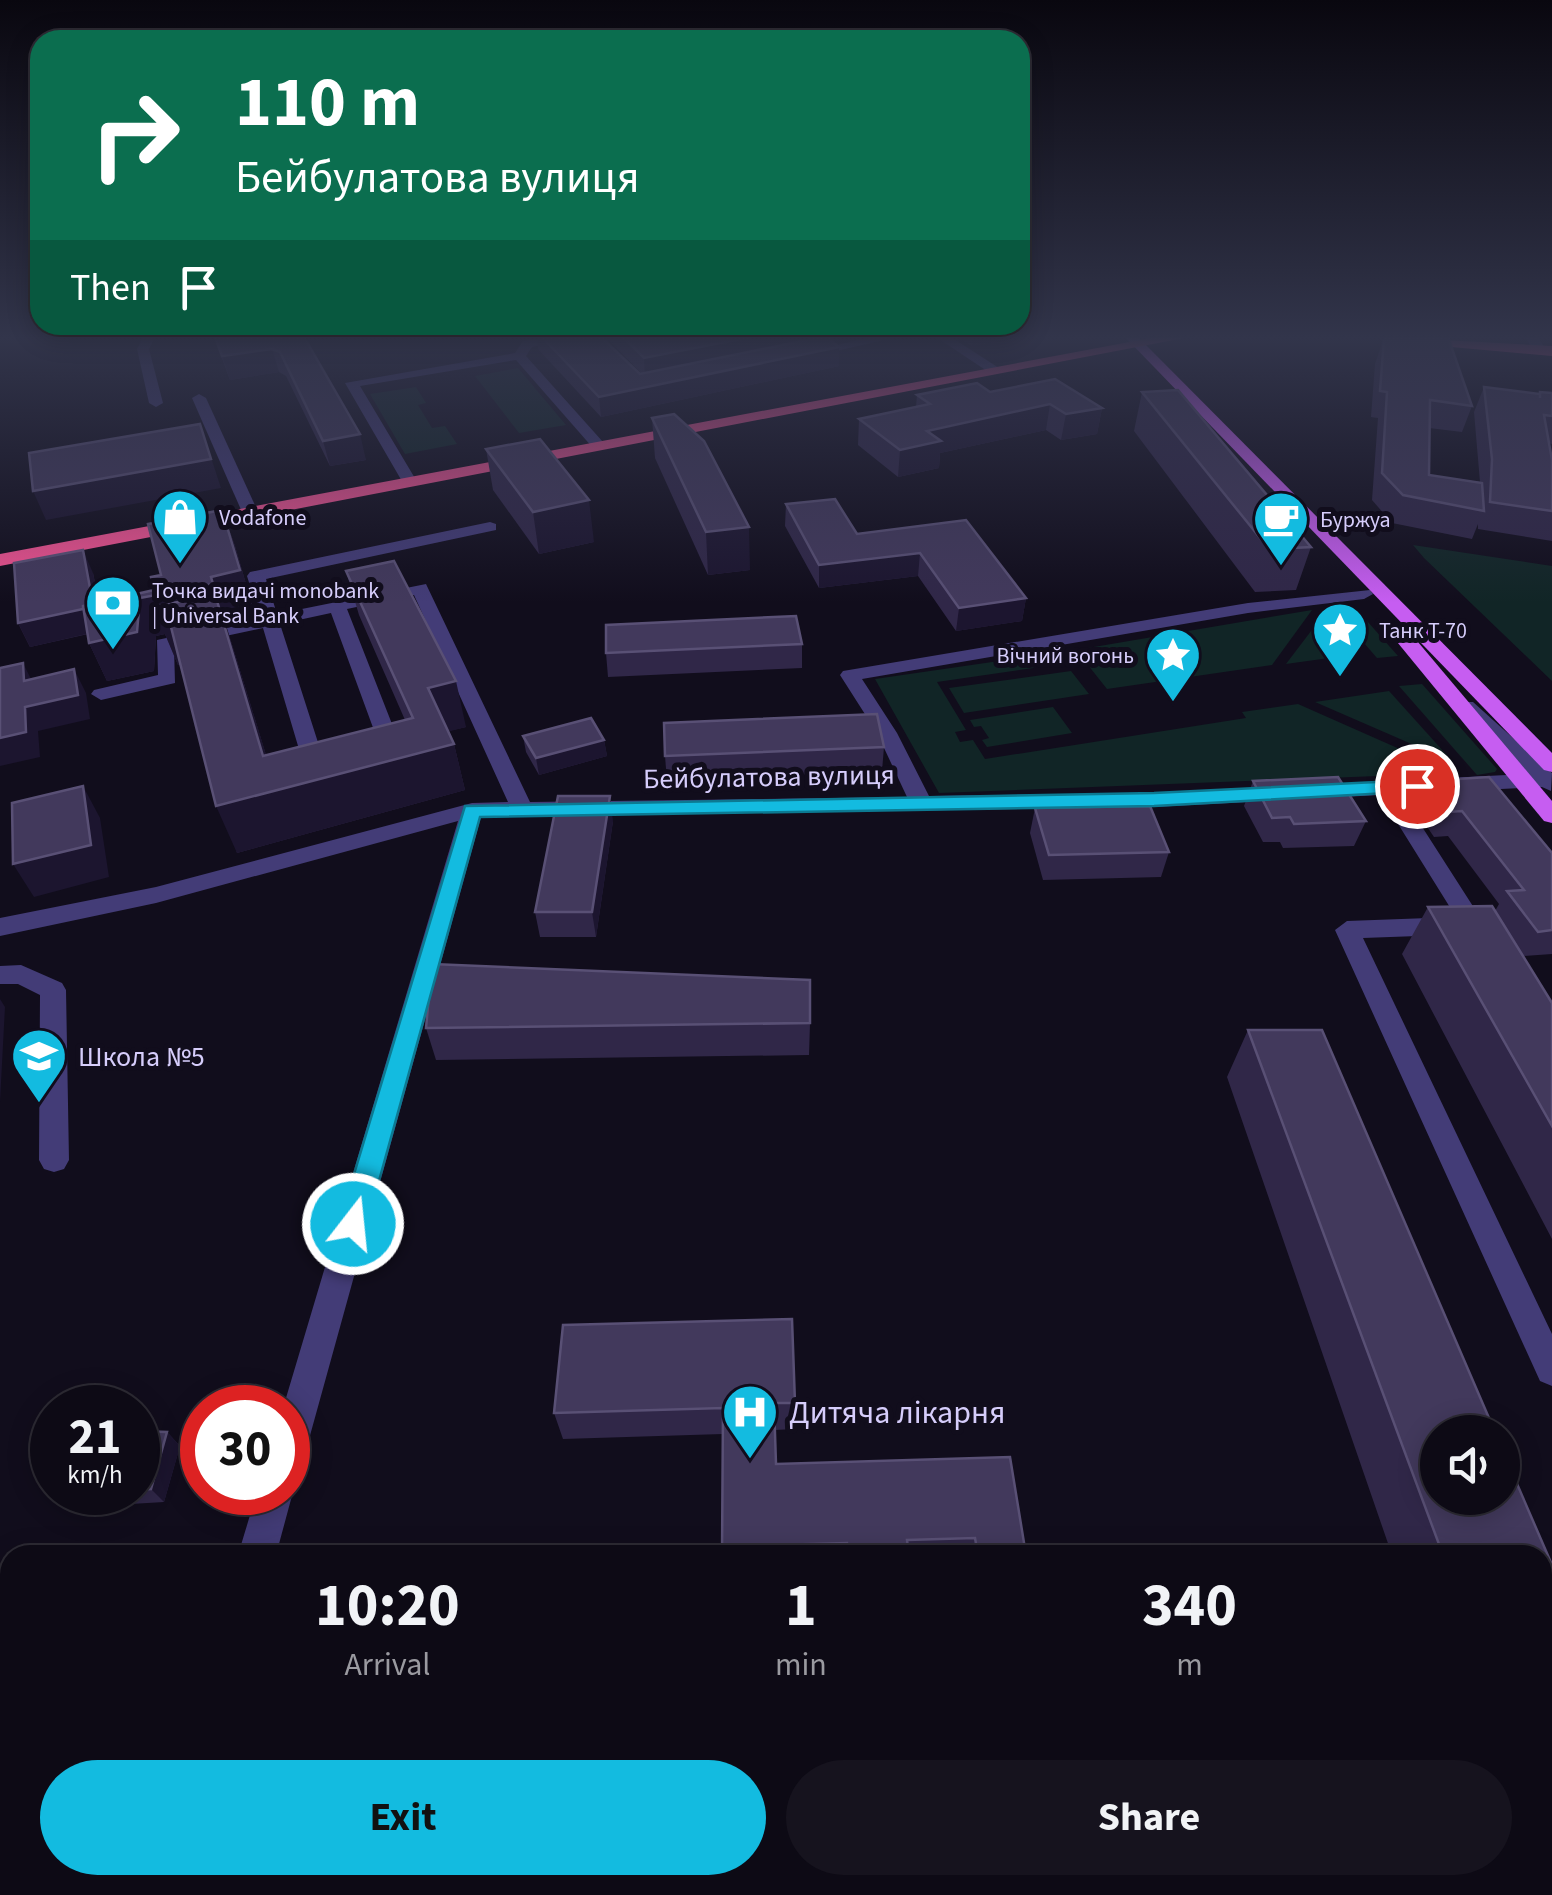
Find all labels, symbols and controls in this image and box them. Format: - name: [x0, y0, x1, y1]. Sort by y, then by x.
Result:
- text: 110 m: [235, 53, 420, 153]
- icon: right: [70, 70, 200, 200]
- text: Бейбулатова вулиця: [235, 146, 640, 210]
- icon: arrive: [171, 260, 226, 315]
- text: Then: [70, 261, 151, 315]
- shop icon: Vodafone: [150, 487, 210, 566]
- cafe icon: Буржуа: [1251, 489, 1311, 568]
- place label: Vodafone: [219, 502, 306, 534]
- place label: Буржуа: [1320, 504, 1391, 536]
- bank icon: Точка видачі monobank | Universal Bank: [83, 573, 143, 652]
- place label: Точка видачі monobank | Universal Bank: [152, 575, 379, 632]
- place icon: Танк Т-70: [1310, 600, 1370, 679]
- place label: Танк Т-70: [1379, 615, 1467, 647]
- place icon: Вічний вогонь: [1143, 625, 1203, 704]
- place label: Вічний вогонь: [996, 640, 1134, 672]
- pin: [1375, 744, 1460, 829]
- street label: Бейбулатова вулиця: [643, 755, 895, 799]
- icon: arrive: [1390, 759, 1445, 814]
- school or university icon: Школа №5: [9, 1026, 69, 1105]
- place label: Школа №5: [78, 1037, 205, 1077]
- position arrow: [301, 1172, 405, 1276]
- hospital icon: Дитяча лікарня: [720, 1382, 780, 1461]
- speed limit sign: 30: [180, 1385, 310, 1515]
- place label: Дитяча лікарня: [789, 1390, 1005, 1436]
- text: 21: [69, 1402, 121, 1473]
- map controls: [1420, 1415, 1520, 1515]
- button: sound: [1420, 1415, 1520, 1515]
- text: km/h: [67, 1457, 123, 1493]
- text: 10:20: [315, 1564, 460, 1649]
- text: 1: [785, 1564, 817, 1649]
- text: 340: [1142, 1564, 1237, 1649]
- text: Arrival: [344, 1642, 430, 1688]
- text: min: [775, 1642, 827, 1688]
- text: m: [1176, 1642, 1203, 1688]
- button: Exit: [40, 1760, 766, 1875]
- button: Share: [786, 1760, 1512, 1875]

